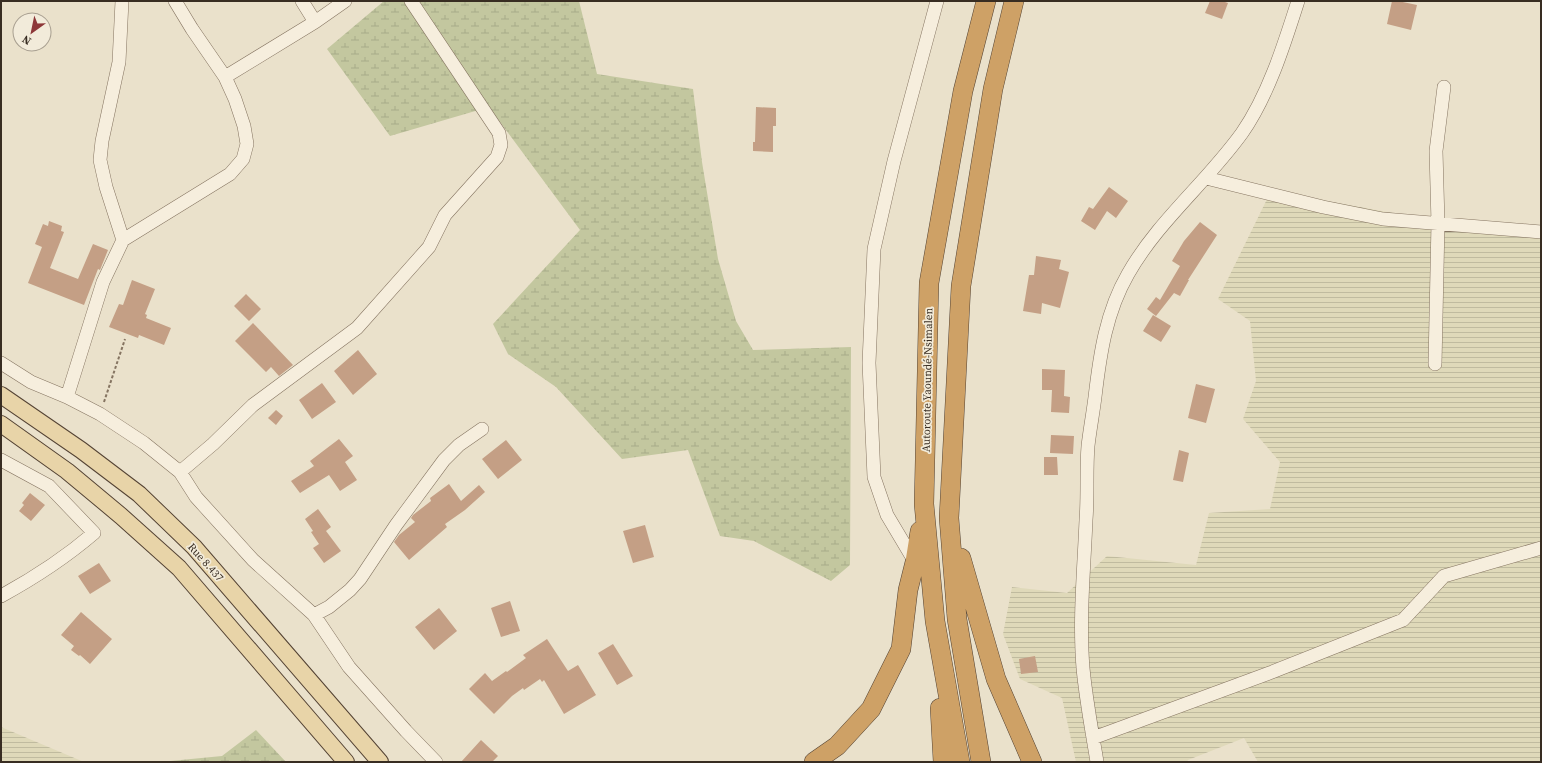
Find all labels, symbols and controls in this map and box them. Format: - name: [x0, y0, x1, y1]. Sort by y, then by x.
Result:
- north arrow: [12, 12, 52, 52]
- text: N: [19, 31, 34, 48]
- street label: Autoroute Yaoundé-Nsimalen: [919, 307, 936, 452]
- street label: Rue 8.437: [184, 540, 227, 585]

